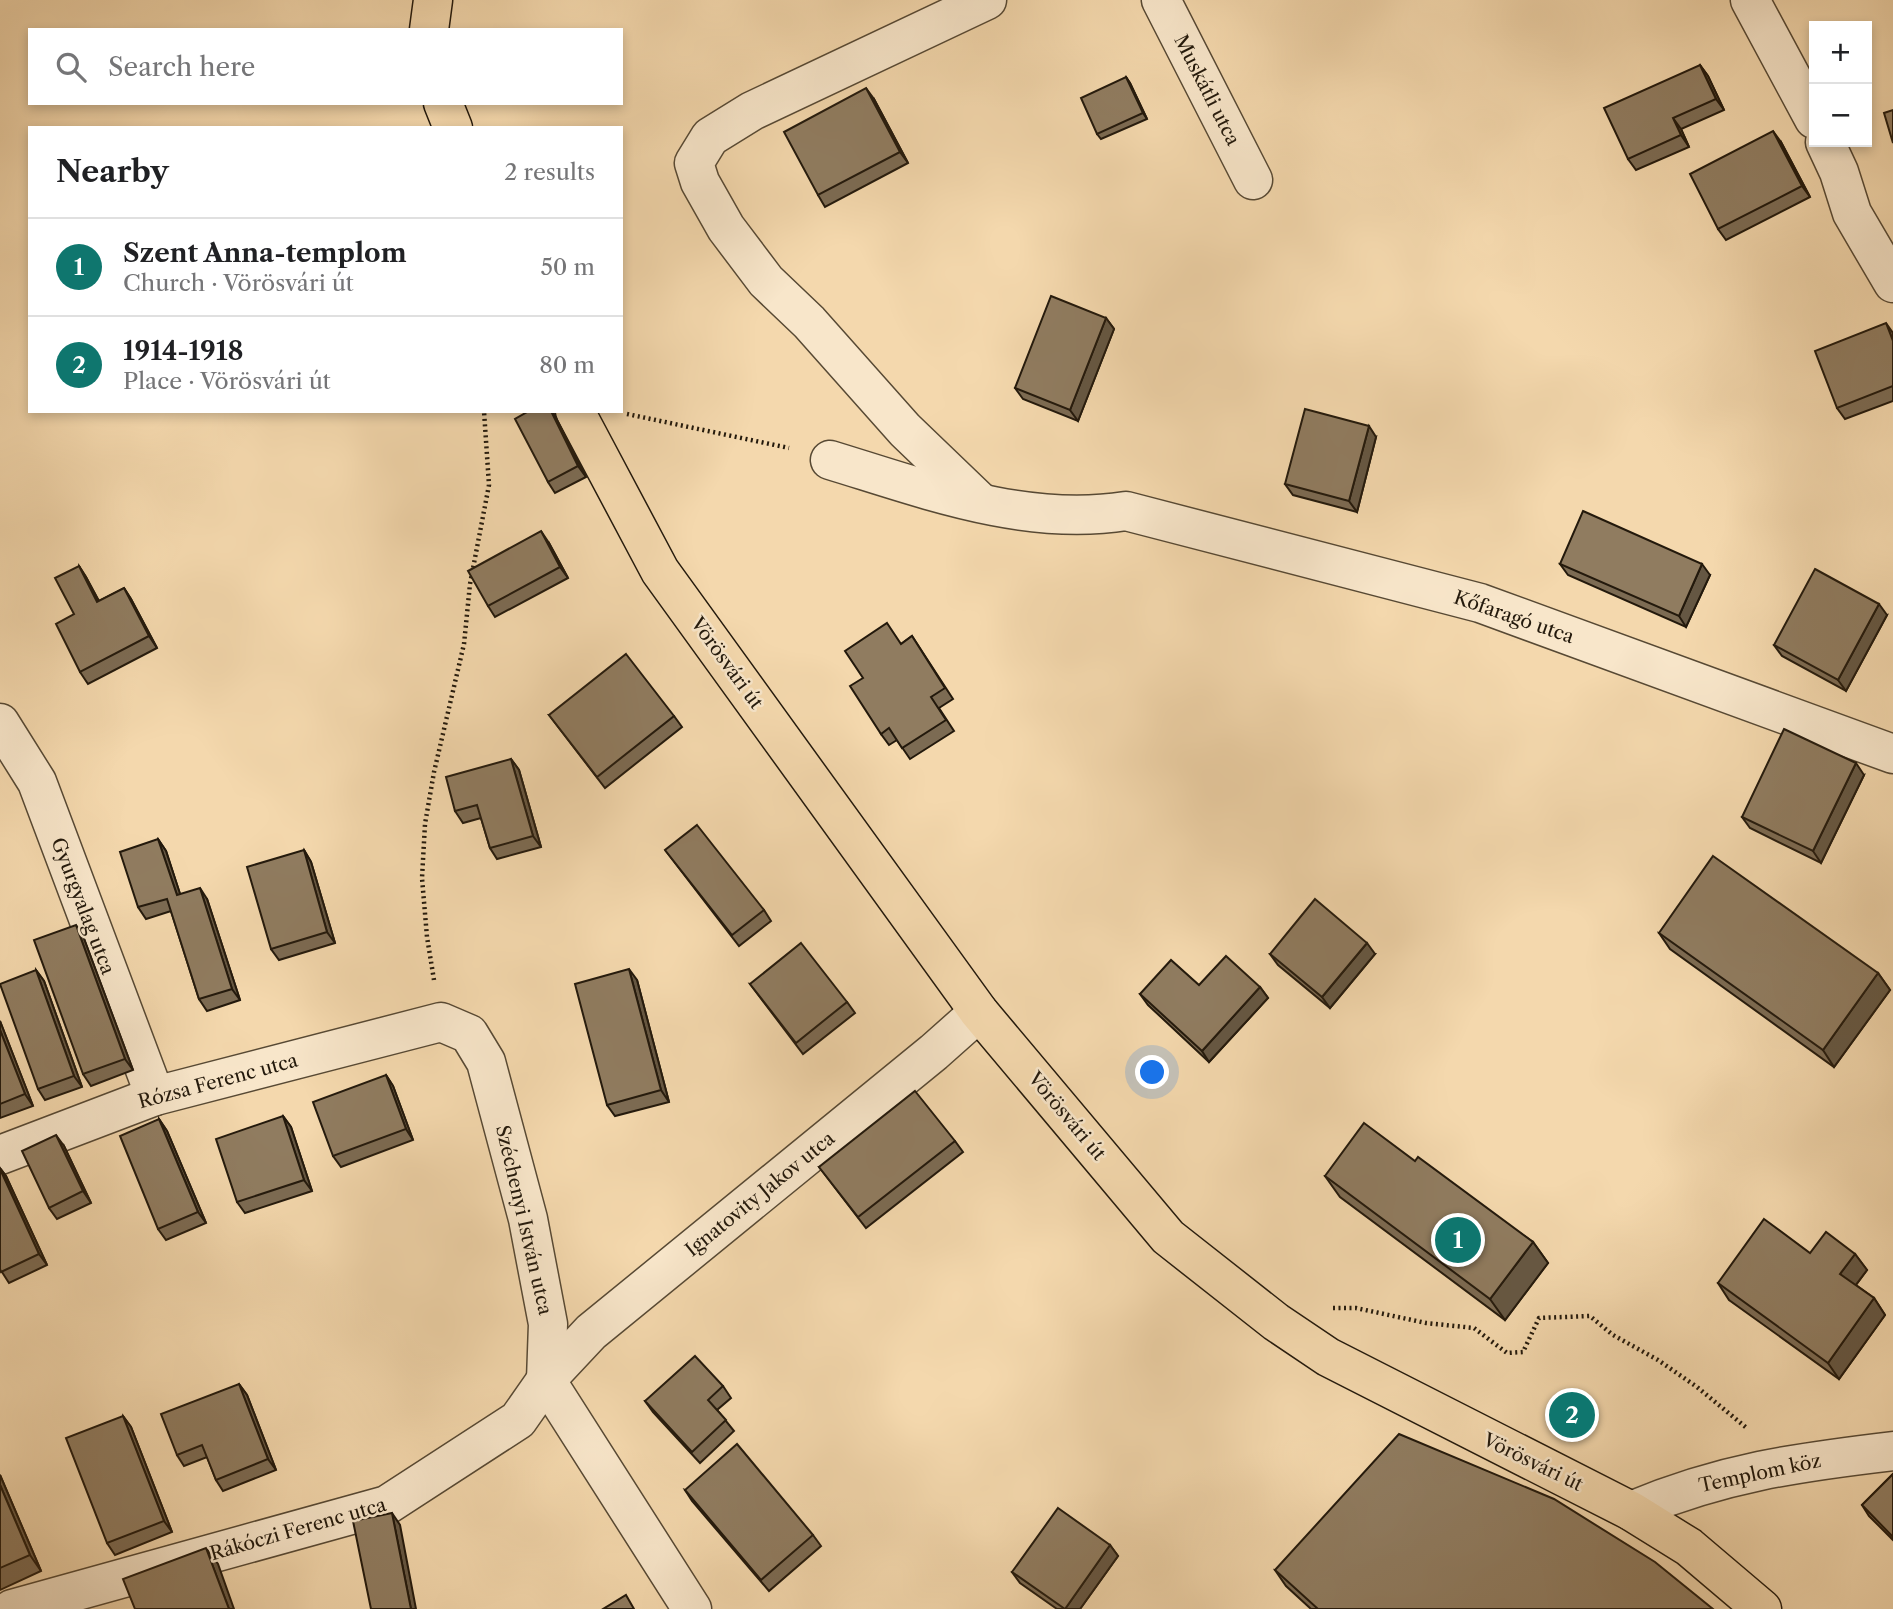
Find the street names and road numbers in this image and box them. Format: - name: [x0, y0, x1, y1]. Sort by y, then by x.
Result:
- street label: Muskátli utca: [1169, 31, 1245, 149]
- street label: Kőfaragó utca: [1451, 586, 1577, 648]
- street label: Vörösvári út: [685, 612, 768, 714]
- street label: Gyurgyalag utca: [46, 834, 120, 978]
- street label: Rózsa Ferenc utca: [136, 1049, 300, 1113]
- street label: Vörösvári út: [1023, 1066, 1111, 1165]
- street label: Széchenyi István utca: [491, 1123, 557, 1317]
- street label: Ignatovity Jakov utca: [681, 1127, 839, 1261]
- street label: Vörösvári út: [1479, 1428, 1587, 1496]
- street label: Templom köz: [1697, 1449, 1823, 1497]
- street label: Rákóczi Ferenc utca: [207, 1493, 389, 1565]

